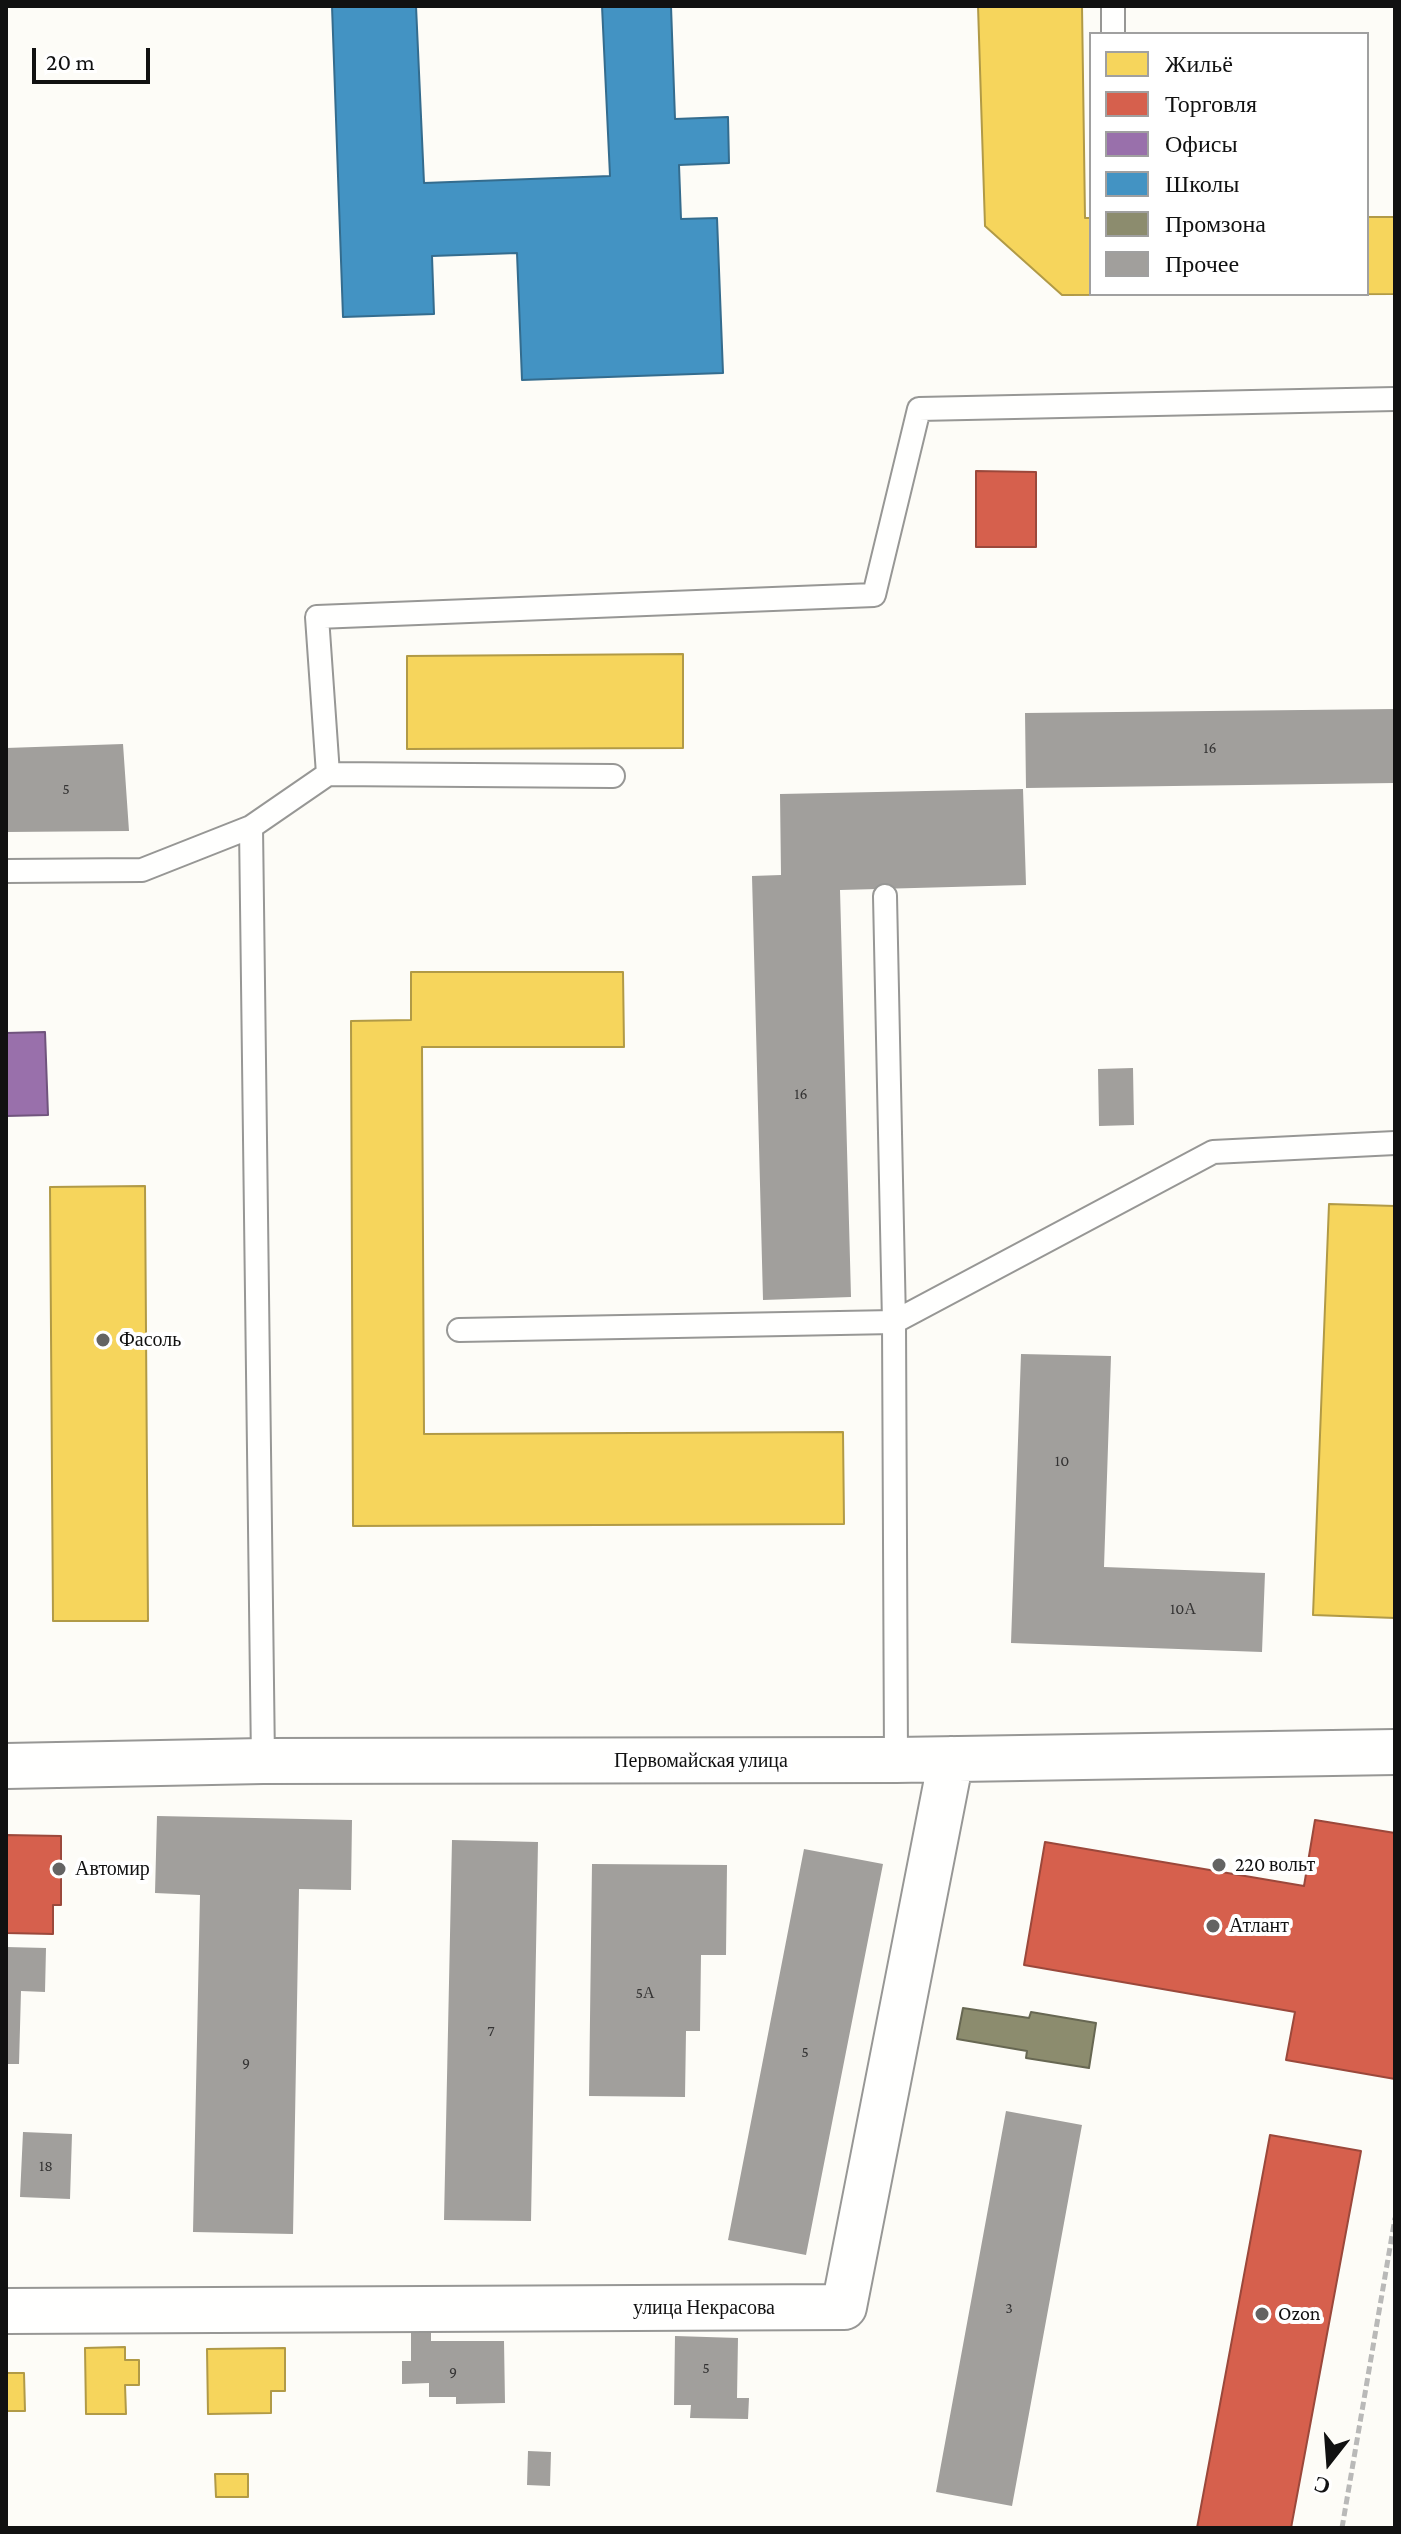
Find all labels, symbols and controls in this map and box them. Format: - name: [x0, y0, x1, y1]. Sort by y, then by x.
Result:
- scale bar: [36, 32, 154, 82]
- legend: [1089, 32, 1369, 296]
- text: 20 m: [46, 48, 95, 75]
- text: Жильё: [1165, 50, 1233, 77]
- text: Торговля: [1165, 90, 1257, 117]
- text: Офисы: [1165, 130, 1238, 157]
- text: Школы: [1165, 170, 1239, 197]
- text: Промзона: [1165, 210, 1266, 237]
- text: Прочее: [1165, 250, 1239, 277]
- house number: 16: [1203, 738, 1217, 758]
- house number: 5: [62, 779, 70, 799]
- house number: 16: [794, 1084, 808, 1104]
- place label: Фасоль: [119, 1328, 181, 1352]
- marker: Фасоль: [94, 1331, 112, 1349]
- house number: 10: [1055, 1451, 1069, 1471]
- house number: 10А: [1170, 1599, 1196, 1619]
- street label: Первомайская улица: [614, 1749, 788, 1773]
- place label: 220 вольт: [1235, 1853, 1315, 1877]
- marker: 220 вольт: [1210, 1856, 1228, 1874]
- place label: Автомир: [75, 1857, 150, 1881]
- marker: Автомир: [50, 1860, 68, 1878]
- place label: Атлант: [1229, 1914, 1289, 1938]
- marker: Атлант: [1204, 1917, 1222, 1935]
- house number: 5А: [635, 1983, 655, 2003]
- house number: 7: [487, 2021, 495, 2041]
- house number: 5: [801, 2042, 809, 2062]
- house number: 9: [242, 2053, 250, 2073]
- house number: 18: [39, 2156, 53, 2176]
- street label: улица Некрасова: [633, 2296, 775, 2320]
- house number: 3: [1005, 2298, 1013, 2318]
- place label: Ozon: [1278, 2302, 1321, 2326]
- marker: Ozon: [1253, 2305, 1271, 2323]
- house number: 5: [702, 2358, 710, 2378]
- house number: 9: [449, 2362, 457, 2382]
- north arrow: [1289, 2422, 1369, 2502]
- text: С: [1311, 2471, 1333, 2500]

